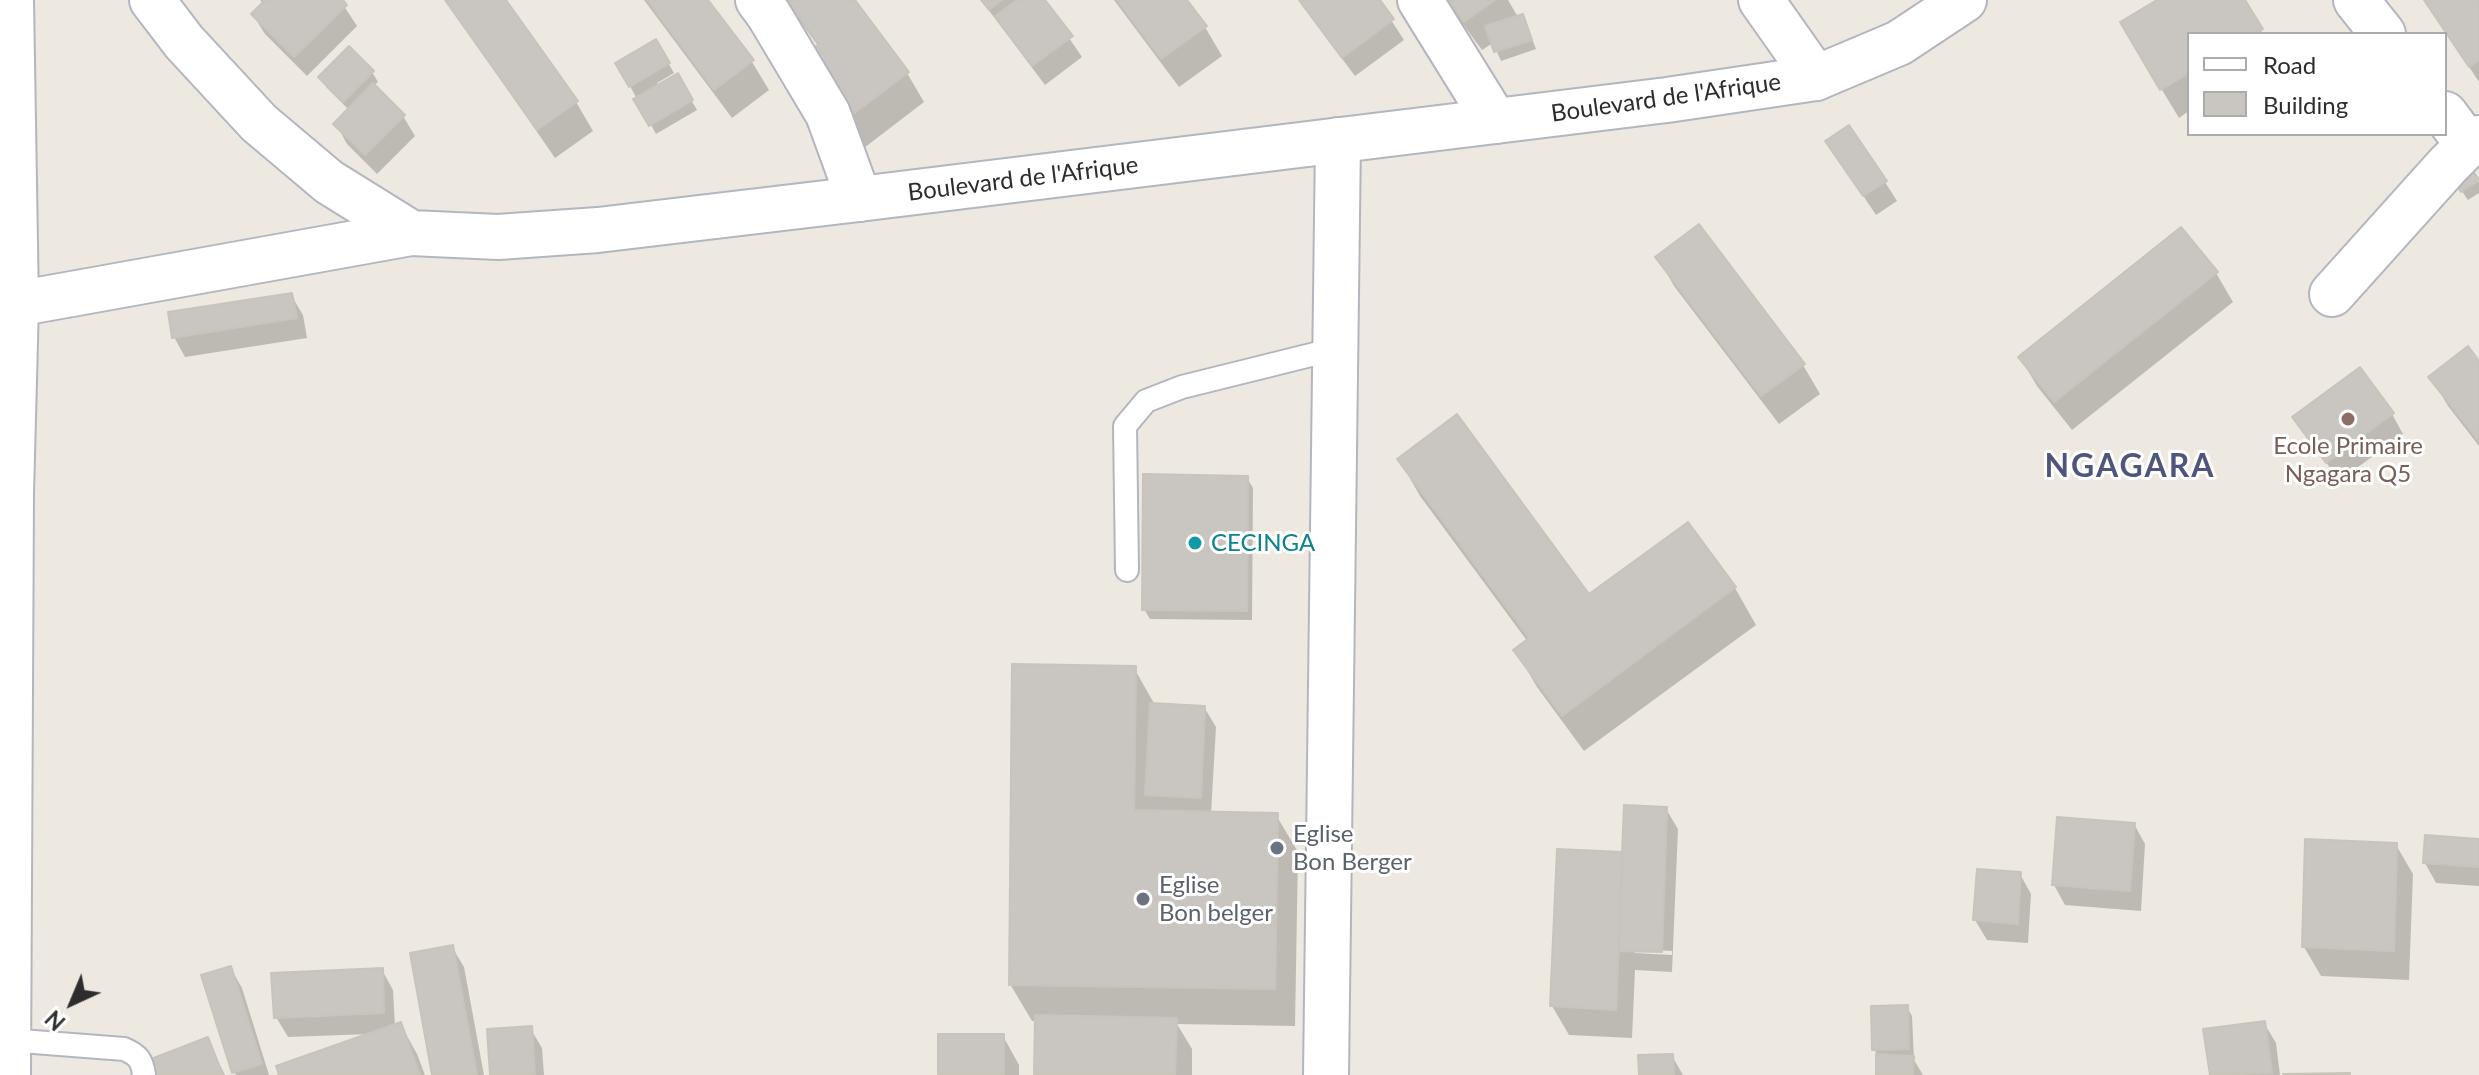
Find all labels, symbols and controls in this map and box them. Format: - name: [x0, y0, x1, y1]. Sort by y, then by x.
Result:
- legend: [2187, 32, 2447, 136]
- text: Road: [2263, 50, 2316, 79]
- street label: Boulevard de l'Afrique: [1549, 68, 1783, 128]
- text: Building: [2263, 90, 2348, 119]
- street label: Boulevard de l'Afrique: [906, 151, 1140, 207]
- marker: Ecole Primaire Ngagara Q5: [2339, 410, 2357, 428]
- place label: Ecole Primaire Ngagara Q5: [2273, 432, 2423, 488]
- district label: NGAGARA: [2044, 448, 2216, 486]
- place label: CECINGA: [1211, 529, 1315, 557]
- marker: CECINGA: [1186, 534, 1204, 552]
- place label: Eglise Bon Berger: [1293, 820, 1412, 876]
- marker: Eglise Bon Berger: [1268, 839, 1286, 857]
- place label: Eglise Bon belger: [1159, 871, 1273, 927]
- marker: Eglise Bon belger: [1134, 890, 1152, 908]
- north arrow: [32, 963, 112, 1043]
- text: N: [40, 1005, 70, 1036]

